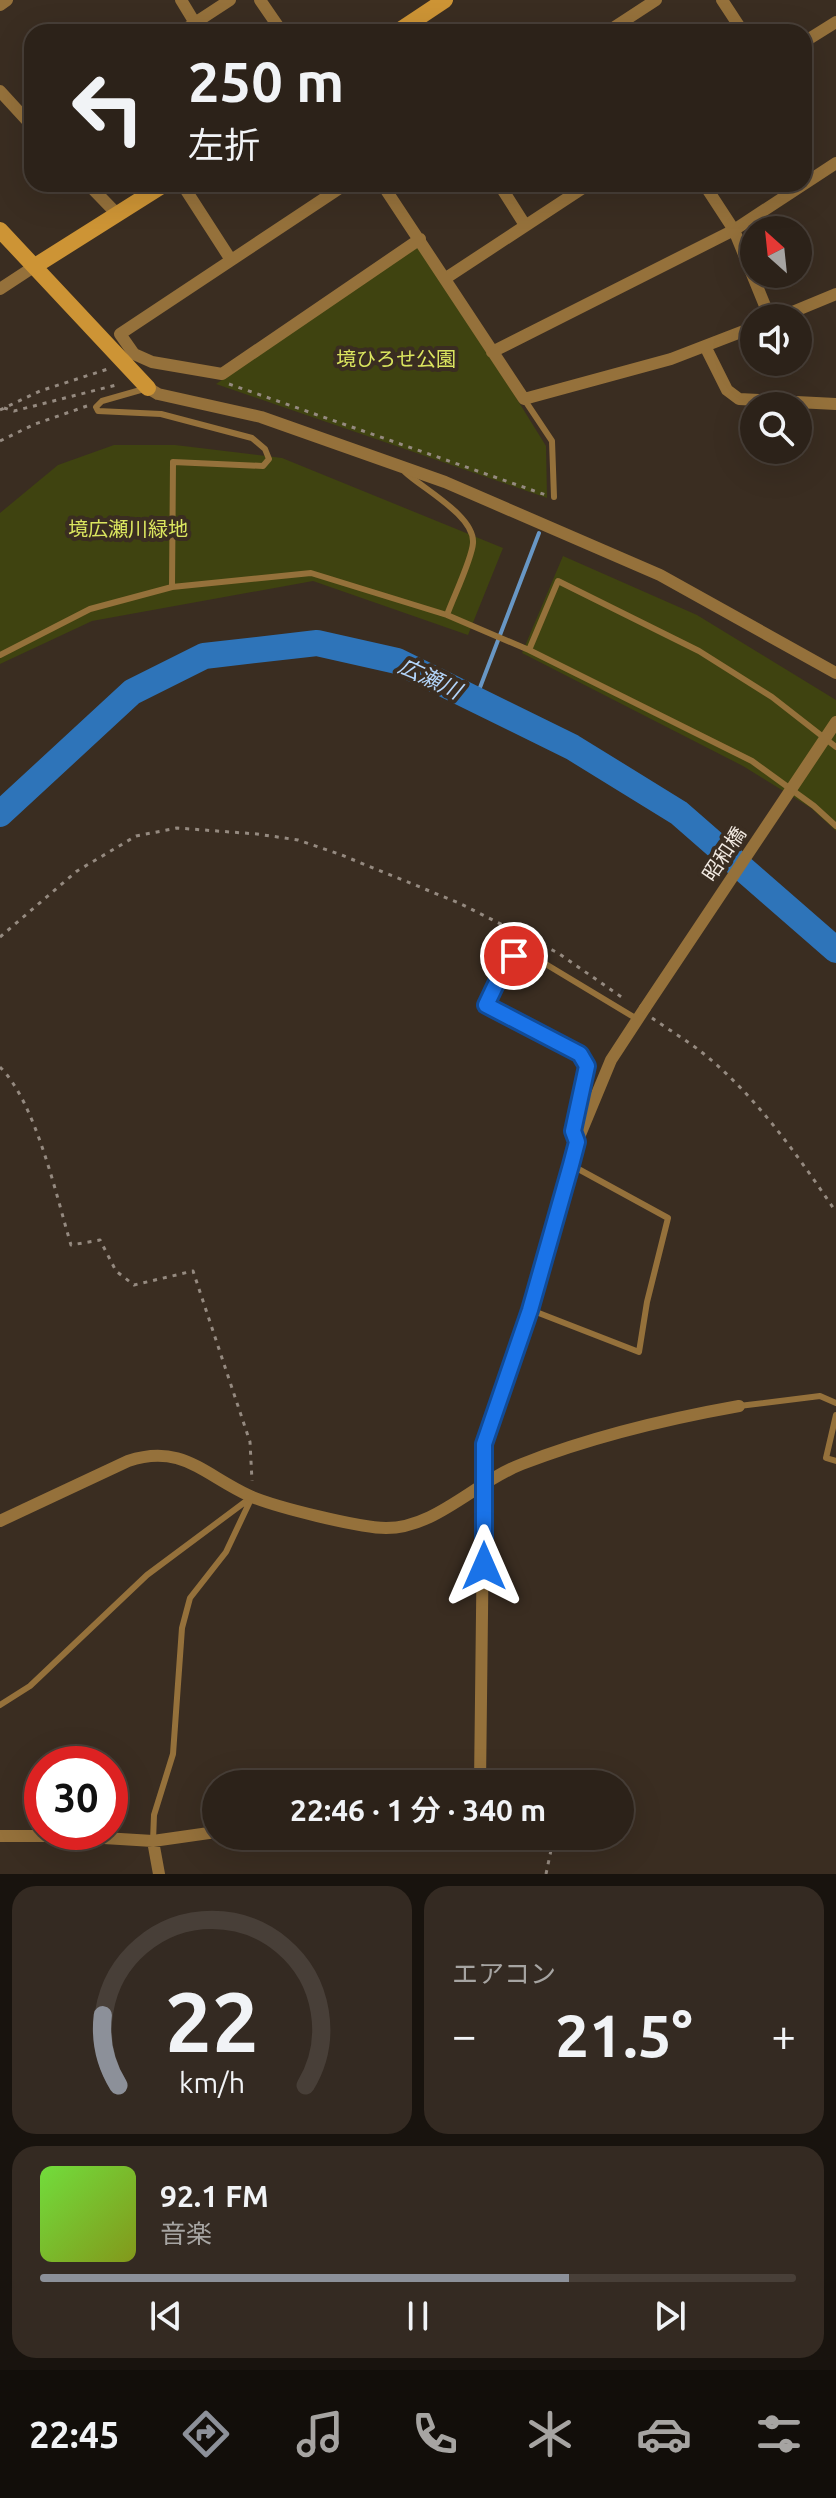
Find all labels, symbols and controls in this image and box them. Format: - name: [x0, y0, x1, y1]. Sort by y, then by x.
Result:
- text: 250 m: [188, 50, 344, 113]
- icon: left: [56, 56, 160, 160]
- text: 左折: [188, 124, 260, 165]
- north arrow: [740, 216, 812, 288]
- map controls: [740, 216, 812, 464]
- button: sound: [740, 304, 812, 376]
- park label: 境ひろせ公園: [336, 347, 456, 370]
- button: search: [740, 392, 812, 464]
- park label: 境広瀬川緑地: [68, 517, 188, 540]
- water label: 広瀬川: [395, 652, 467, 704]
- street label: 昭和橋: [697, 822, 750, 885]
- pin: [480, 922, 548, 990]
- icon: arrive: [492, 934, 536, 978]
- position arrow: [442, 1524, 526, 1608]
- speed limit sign: 30: [24, 1746, 128, 1850]
- text: 22:46 · 1 分 · 340 m: [290, 1793, 546, 1827]
- text: エアコン: [452, 1959, 556, 1988]
- text: 22: [165, 1974, 259, 2068]
- text: 21.5°: [555, 2001, 693, 2068]
- text: −: [452, 2010, 477, 2059]
- text: +: [771, 2010, 796, 2059]
- text: km/h: [179, 2066, 245, 2098]
- text: 92.1 FM: [160, 2179, 269, 2213]
- text: 音楽: [160, 2219, 212, 2248]
- icon: previous: [144, 2294, 188, 2338]
- icon: pause: [396, 2294, 440, 2338]
- icon: next: [648, 2294, 692, 2338]
- icon: directions: [178, 2406, 234, 2462]
- icon: music: [292, 2406, 348, 2462]
- icon: phone: [407, 2406, 463, 2462]
- icon: climate: [522, 2406, 578, 2462]
- icon: car: [636, 2406, 692, 2462]
- icon: filters: [751, 2406, 807, 2462]
- text: 22:45: [29, 2414, 119, 2455]

